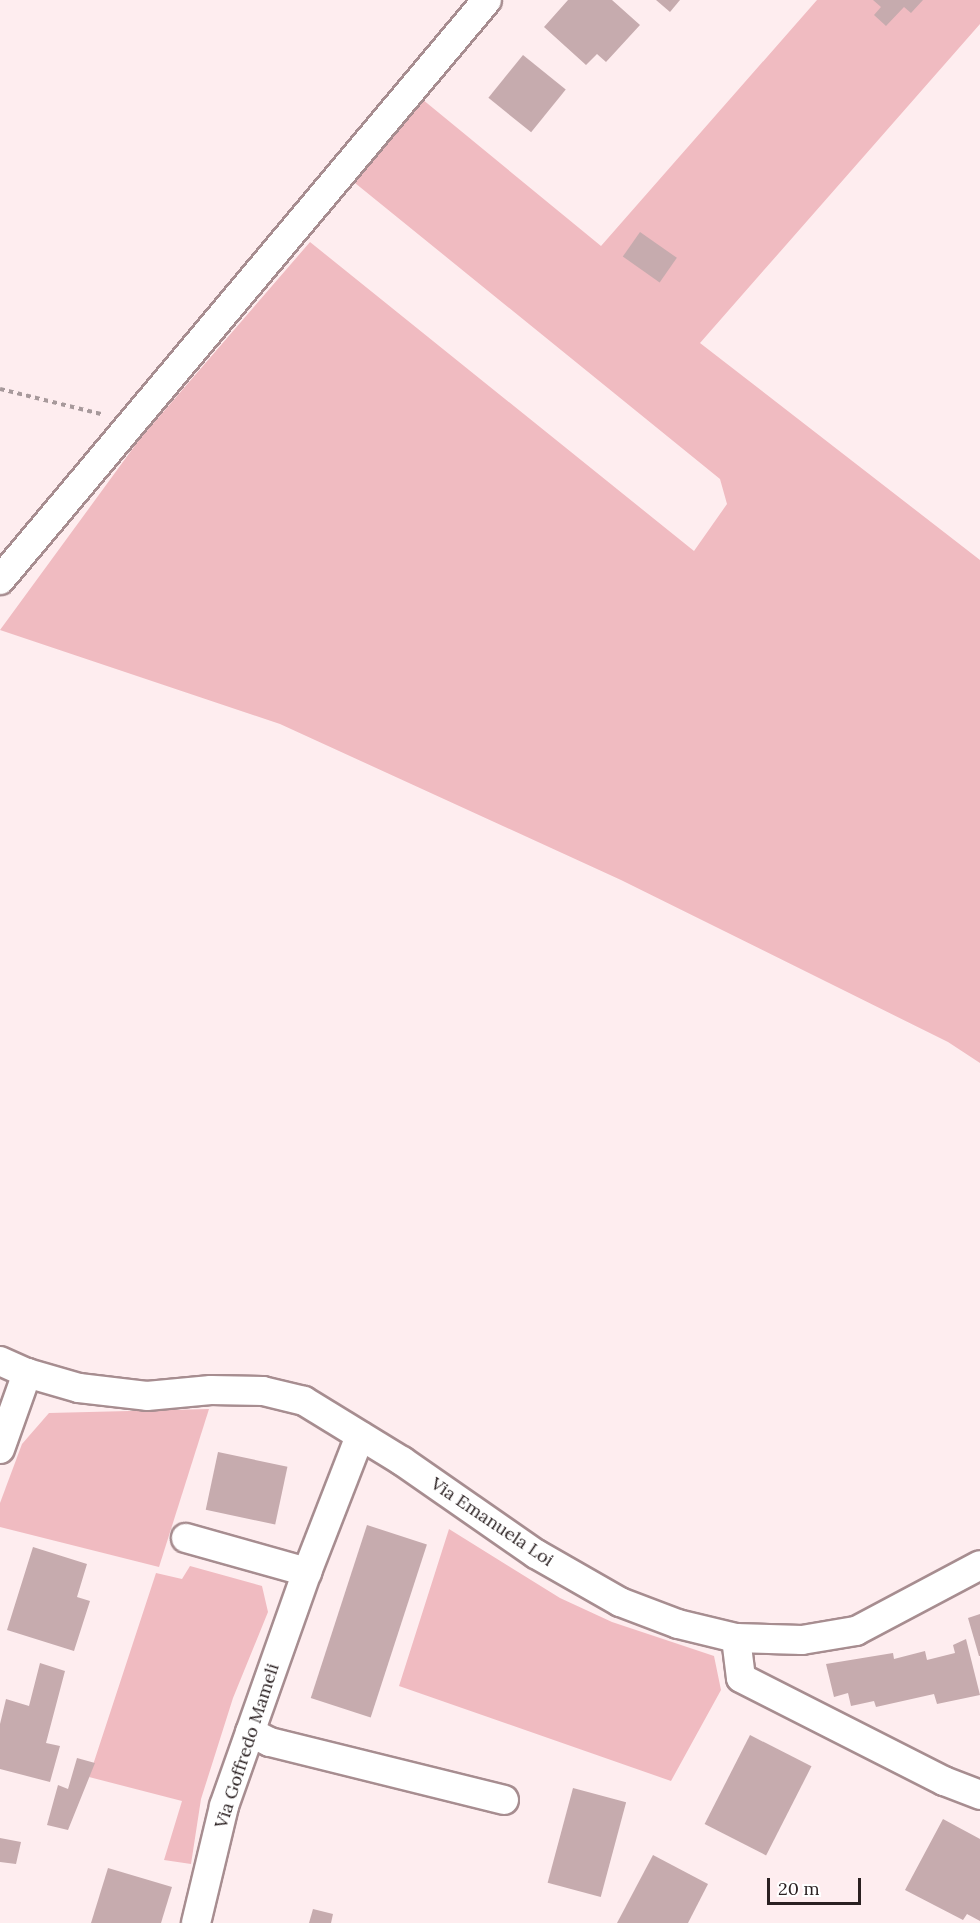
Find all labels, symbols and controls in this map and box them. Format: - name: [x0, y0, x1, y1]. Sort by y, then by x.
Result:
- street label: Via Emanuela Loi: [426, 1473, 558, 1571]
- street label: Via Goffredo Mameli: [210, 1661, 284, 1831]
- scale bar: [770, 1866, 864, 1904]
- text: 20 m: [778, 1877, 820, 1900]

